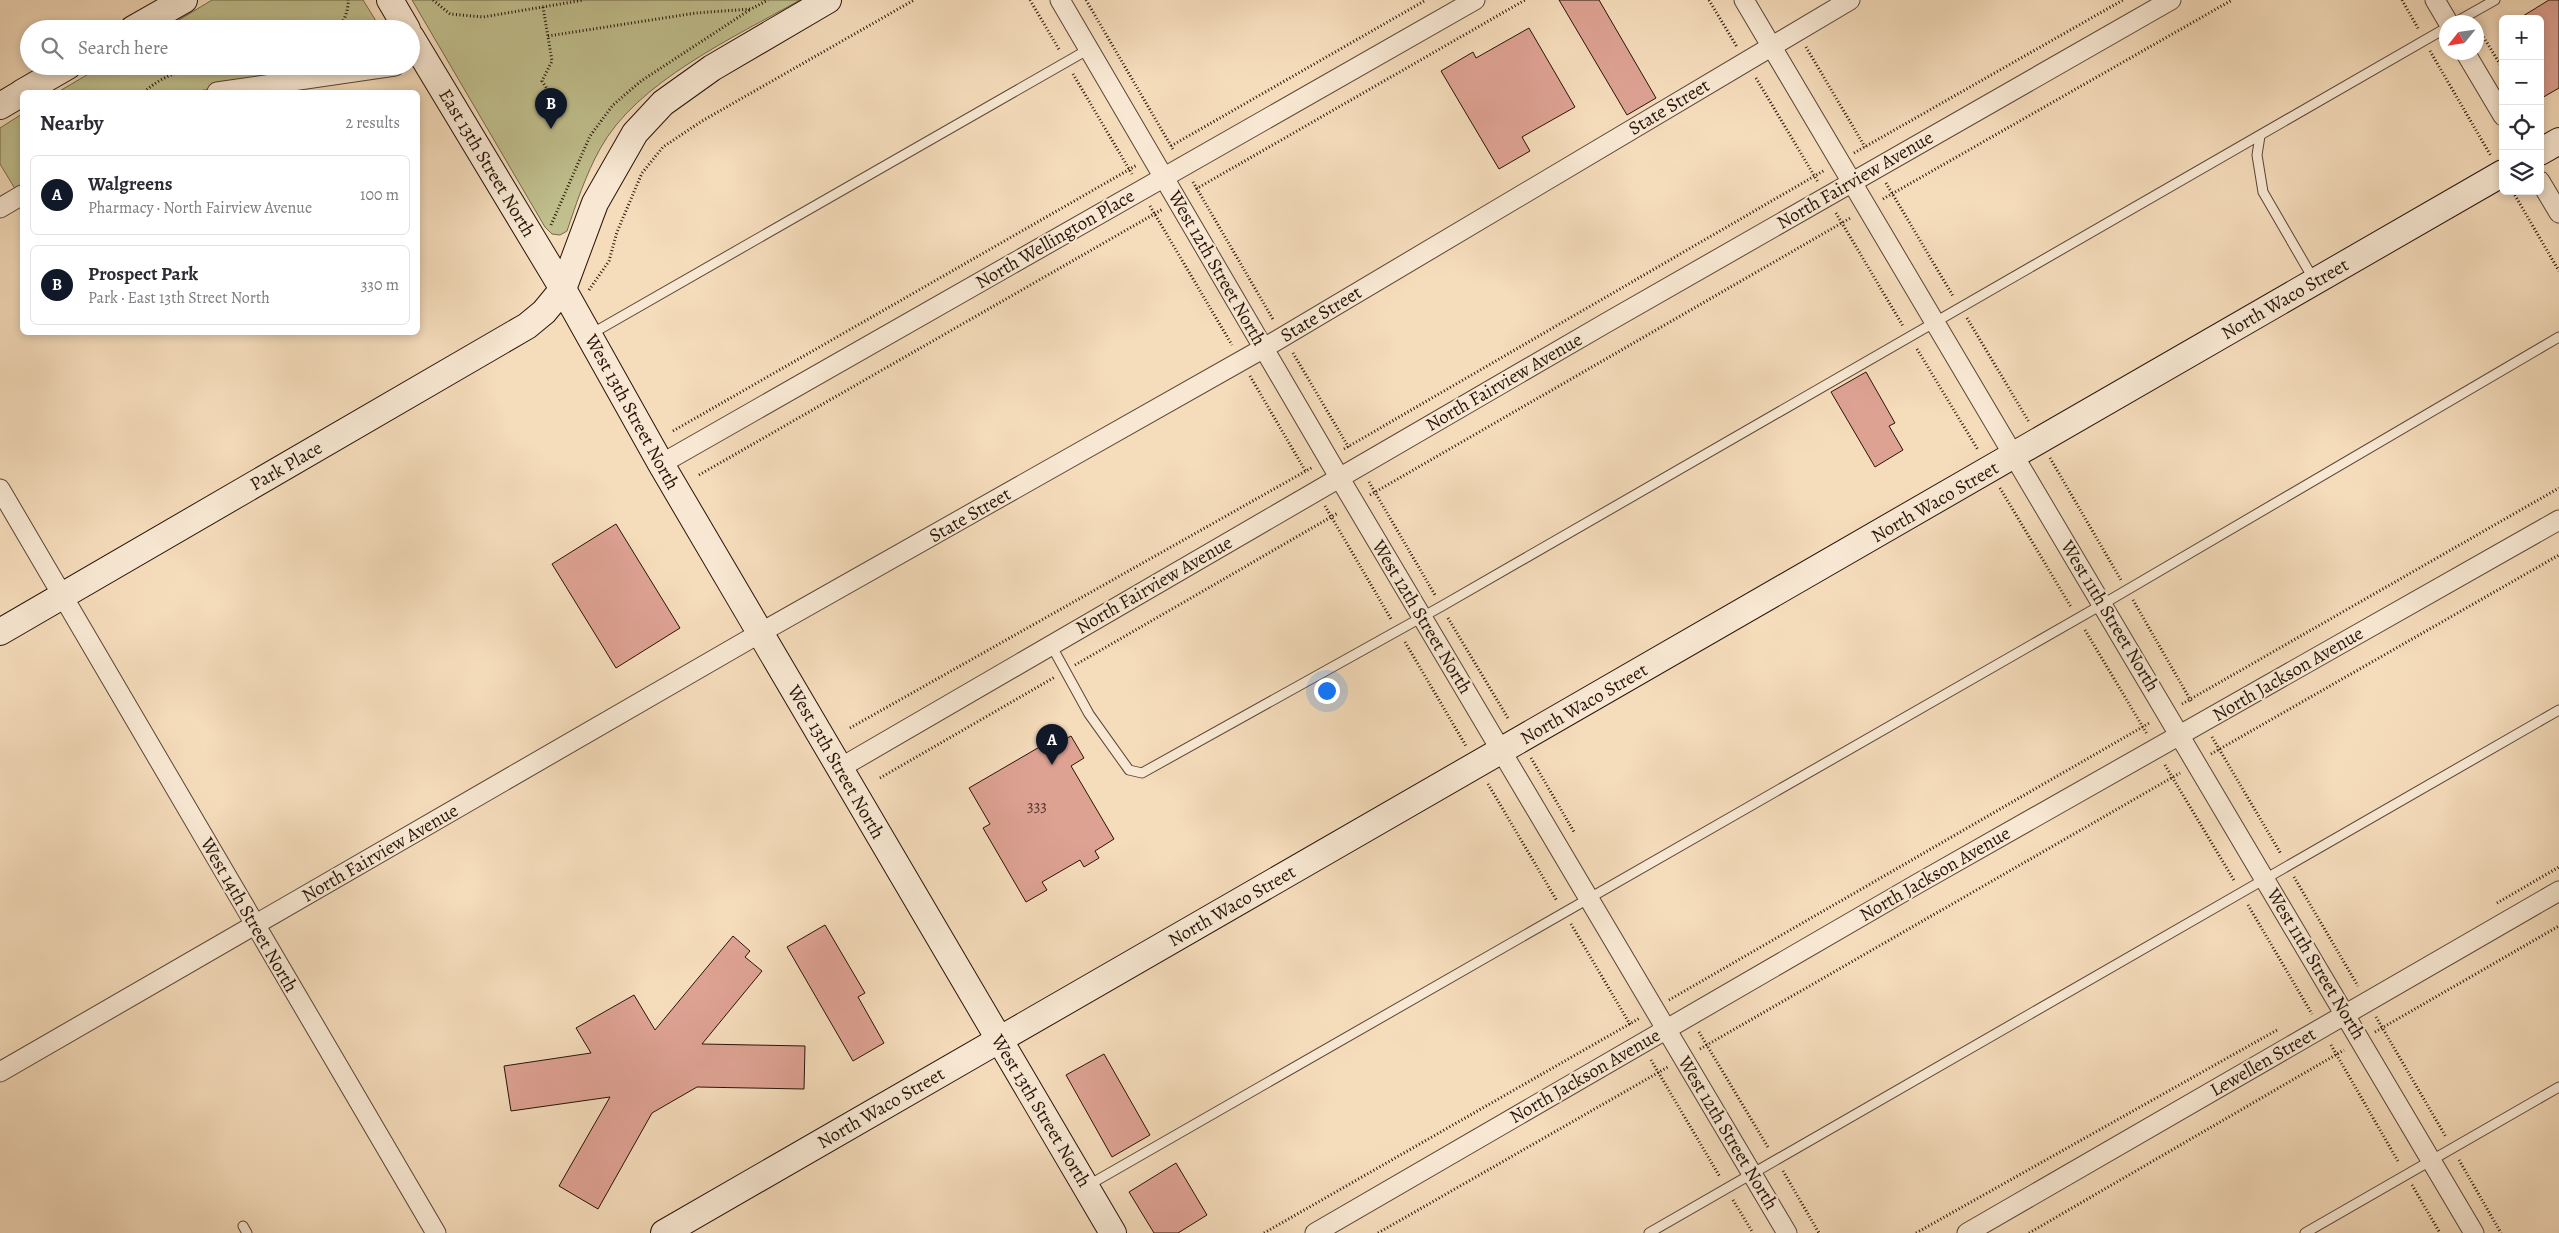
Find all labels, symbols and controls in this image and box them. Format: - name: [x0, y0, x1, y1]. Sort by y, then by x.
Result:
- north arrow: [2439, 15, 2484, 60]
- map controls: [2499, 15, 2544, 195]
- button: +: [2499, 15, 2544, 60]
- search box: [20, 20, 420, 75]
- icon: search: [38, 34, 66, 62]
- text: Search here: [78, 35, 168, 61]
- button: −: [2499, 60, 2544, 105]
- street label: State Street: [1624, 73, 1714, 141]
- street label: East 13th Street North: [432, 84, 542, 242]
- pin: B: [535, 88, 567, 129]
- button: locate: [2499, 105, 2544, 150]
- text: Nearby: [40, 109, 103, 137]
- text: 2 results: [345, 112, 400, 134]
- street label: North Fairview Avenue: [1772, 125, 1938, 235]
- button: layers: [2499, 150, 2544, 195]
- text: Walgreens: [88, 171, 172, 197]
- street label: North Wellington Place: [971, 183, 1139, 295]
- text: A: [52, 184, 62, 206]
- text: 100 m: [360, 184, 399, 206]
- street label: West 12th Street North: [1161, 185, 1272, 350]
- text: Pharmacy · North Fairview Avenue: [88, 197, 312, 219]
- street label: North Waco Street: [2217, 252, 2353, 346]
- text: Prospect Park: [88, 261, 198, 287]
- text: B: [52, 274, 62, 296]
- text: 330 m: [361, 274, 399, 296]
- street label: State Street: [1276, 280, 1366, 348]
- text: Park · East 13th Street North: [88, 287, 270, 309]
- street label: North Fairview Avenue: [1421, 327, 1587, 437]
- street label: West 13th Street North: [578, 329, 686, 494]
- street label: Park Place: [245, 435, 327, 497]
- street label: North Waco Street: [1867, 455, 2003, 549]
- street label: State Street: [924, 481, 1016, 549]
- street label: North Fairview Avenue: [1071, 530, 1237, 640]
- street label: West 12th Street North: [1365, 534, 1478, 699]
- street label: West 11th Street North: [2054, 534, 2166, 697]
- street label: North Jackson Avenue: [2208, 620, 2368, 728]
- street label: North Waco Street: [1516, 657, 1652, 751]
- your location: [1314, 678, 1340, 704]
- street label: West 13th Street North: [781, 679, 891, 844]
- pin: A: [1036, 724, 1068, 765]
- house number: 333: [1027, 795, 1047, 817]
- street label: North Fairview Avenue: [297, 798, 463, 908]
- street label: North Jackson Avenue: [1855, 820, 2015, 928]
- street label: West 14th Street North: [194, 832, 304, 997]
- street label: North Waco Street: [1164, 859, 1300, 953]
- street label: West 11th Street North: [2260, 882, 2372, 1045]
- street label: Lewellen Street: [2205, 1021, 2321, 1103]
- street label: North Jackson Avenue: [1505, 1022, 1665, 1130]
- street label: West 13th Street North: [985, 1029, 1097, 1192]
- street label: West 12th Street North: [1671, 1050, 1784, 1215]
- street label: North Waco Street: [813, 1061, 949, 1155]

